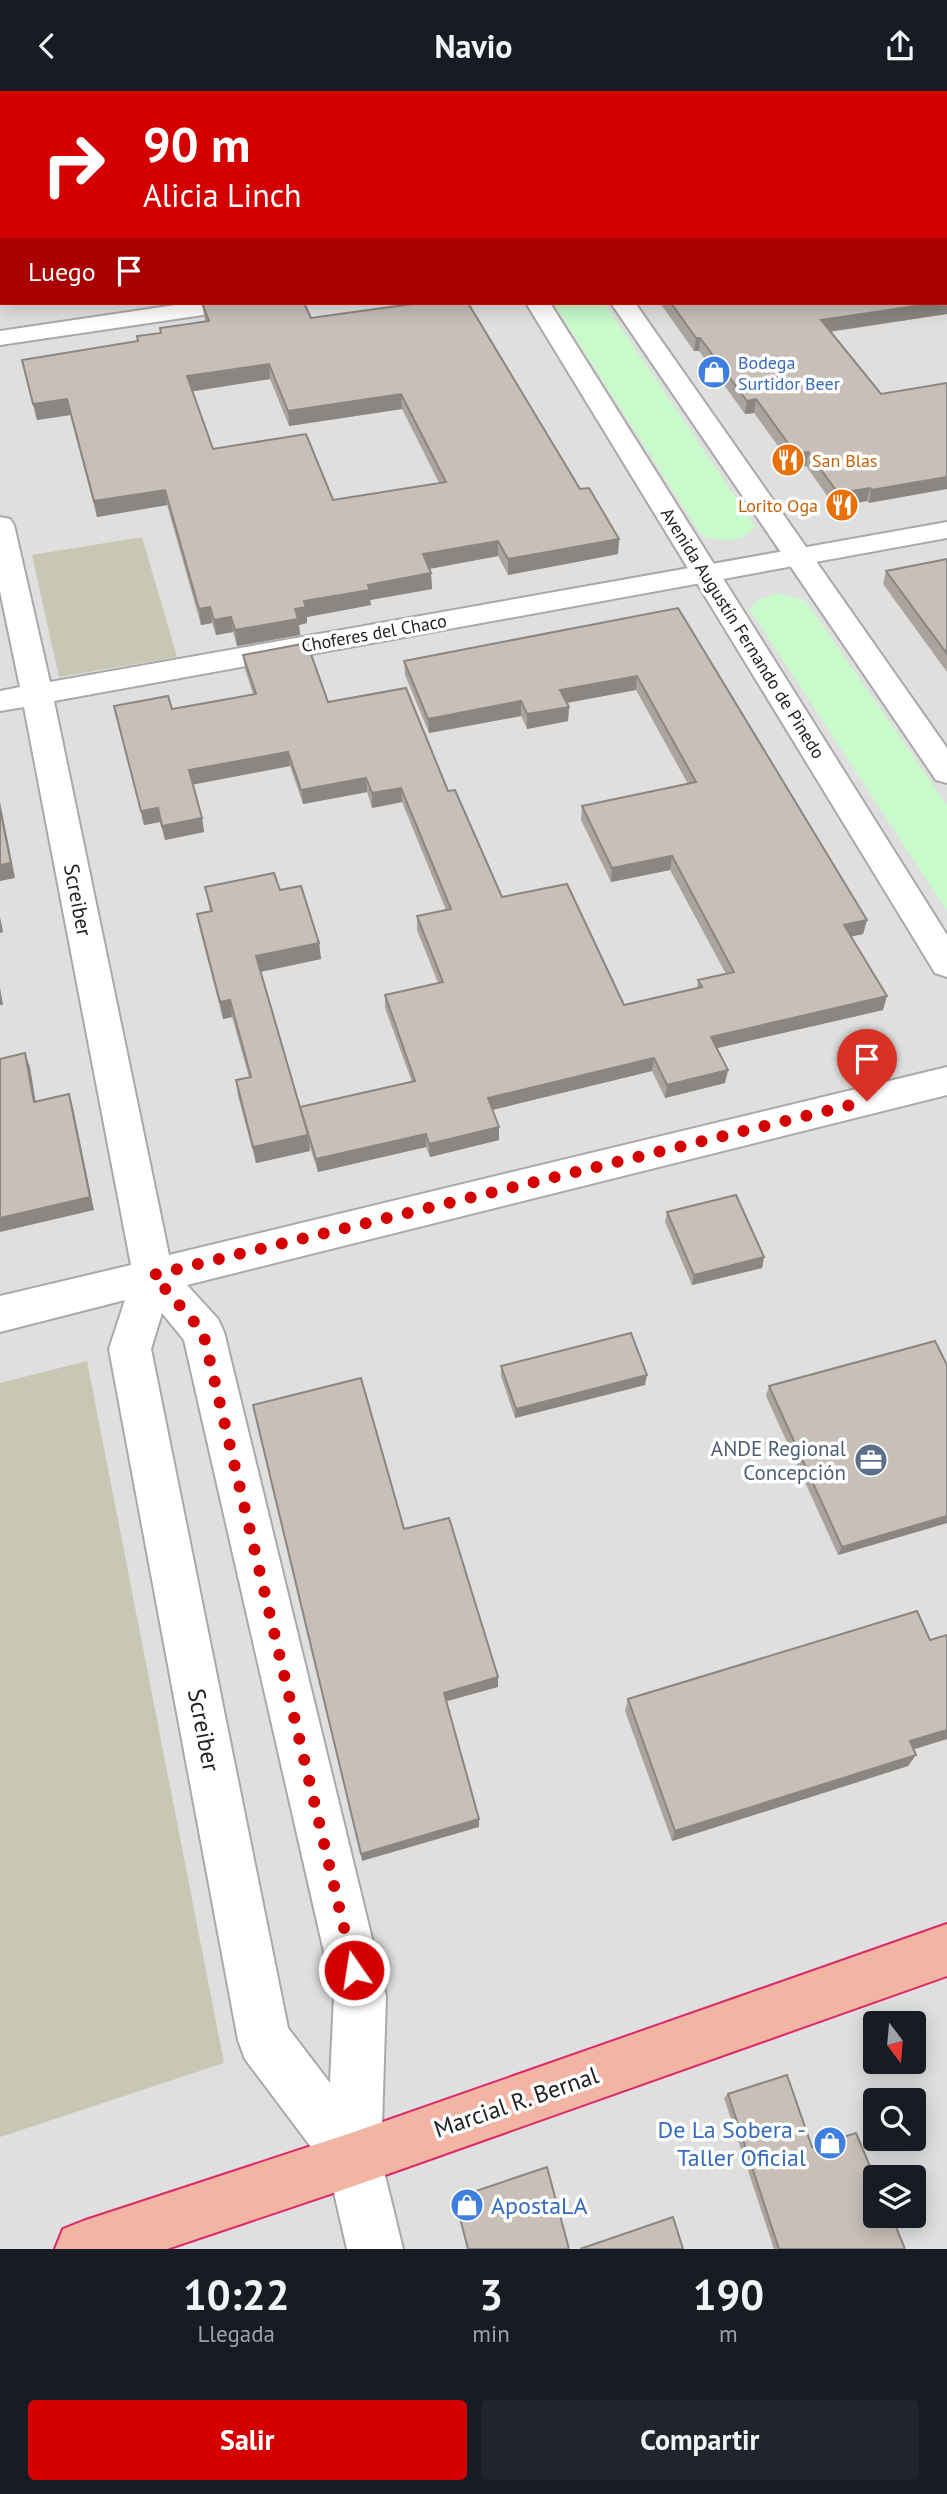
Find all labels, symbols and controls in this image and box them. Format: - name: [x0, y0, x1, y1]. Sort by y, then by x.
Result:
- text: Navio: [435, 25, 512, 67]
- icon: back: [28, 27, 66, 65]
- icon: share: [881, 27, 919, 65]
- text: 90 m: [143, 112, 250, 176]
- icon: right: [28, 119, 119, 210]
- text: Alicia Linch: [143, 174, 302, 216]
- icon: arrive: [110, 252, 148, 290]
- text: Luego: [28, 255, 96, 288]
- place label: Bodega Surtidor Beer: [738, 351, 840, 395]
- shop icon: Bodega Surtidor Beer: [695, 353, 733, 391]
- restaurant icon: San Blas: [769, 441, 807, 479]
- place label: San Blas: [812, 449, 877, 472]
- restaurant icon: Lorito Oga: [823, 486, 861, 524]
- place label: Lorito Oga: [738, 494, 818, 517]
- street label: Avenida Augustín Fernando de Pinedo: [656, 503, 830, 763]
- street label: Choferes del Chaco: [300, 609, 448, 657]
- street label: Screiber: [58, 861, 98, 939]
- pin: [837, 1029, 897, 1101]
- icon: arrive: [848, 1040, 886, 1078]
- place label: ANDE Regional Concepción: [711, 1435, 846, 1486]
- office icon: ANDE Regional Concepción: [852, 1441, 890, 1479]
- street label: Screiber: [181, 1686, 227, 1774]
- position arrow: [317, 1933, 391, 2007]
- north arrow: [863, 2011, 926, 2074]
- map controls: [863, 2011, 926, 2228]
- street label: Marcial R. Bernal: [430, 2059, 602, 2145]
- button: search: [863, 2088, 926, 2151]
- place label: De La Sobera - Taller Oficial: [658, 2114, 806, 2173]
- shop icon: De La Sobera - Taller Oficial: [811, 2124, 849, 2162]
- button: layers: [863, 2165, 926, 2228]
- shop icon: ApostaLA: [448, 2186, 486, 2224]
- place label: ApostaLA: [491, 2190, 588, 2221]
- text: 10:22: [183, 2267, 289, 2322]
- text: 3: [479, 2267, 503, 2322]
- text: 190: [693, 2267, 764, 2322]
- text: Llegada: [197, 2319, 275, 2348]
- text: min: [472, 2319, 510, 2348]
- text: m: [719, 2319, 738, 2348]
- button: Salir: [28, 2400, 467, 2480]
- button: Compartir: [481, 2400, 919, 2480]

